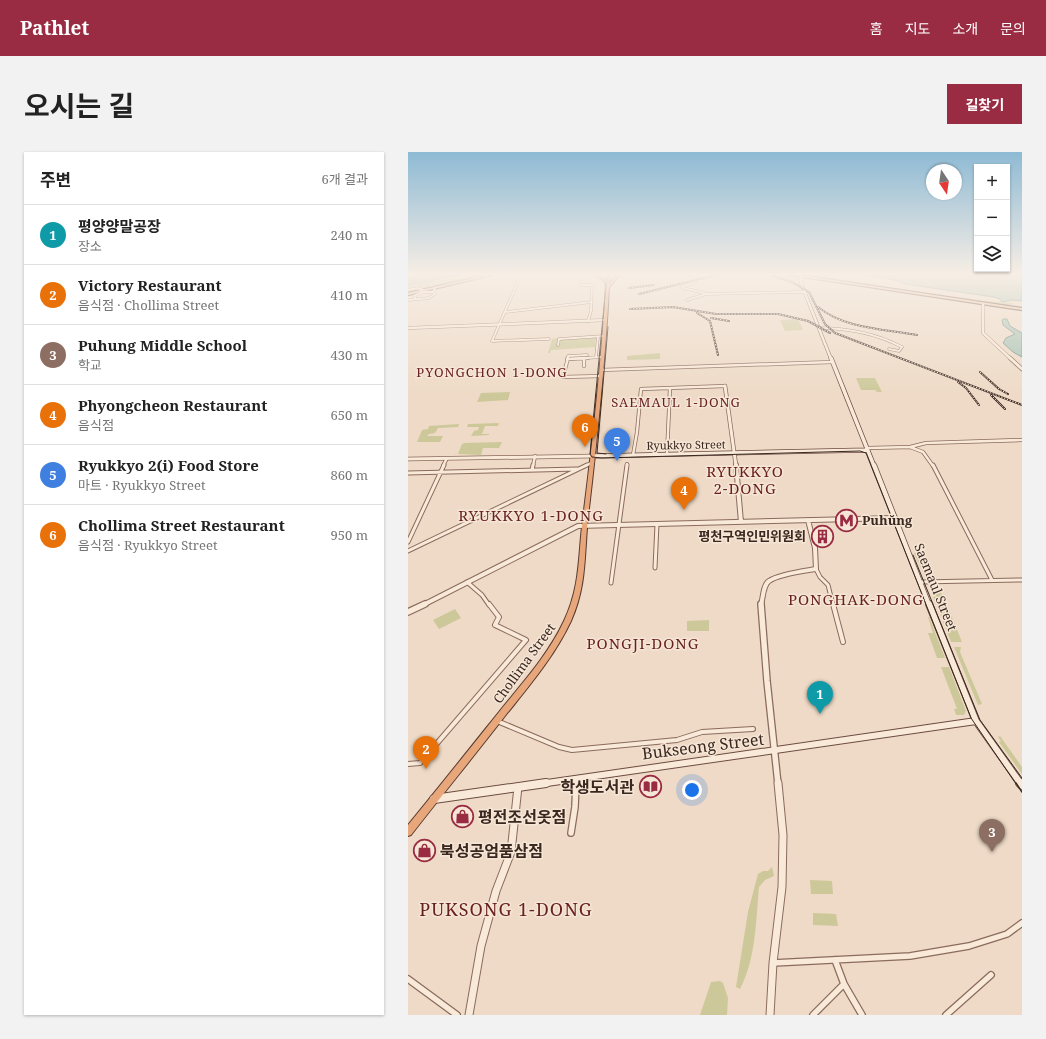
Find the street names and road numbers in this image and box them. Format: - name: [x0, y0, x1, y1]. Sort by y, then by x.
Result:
- street label: Ryukkyo Street: [646, 436, 726, 453]
- street label: Saemaul Street: [910, 541, 962, 634]
- street label: Chollima Street: [489, 619, 560, 707]
- street label: Bukseong Street: [641, 728, 766, 764]

